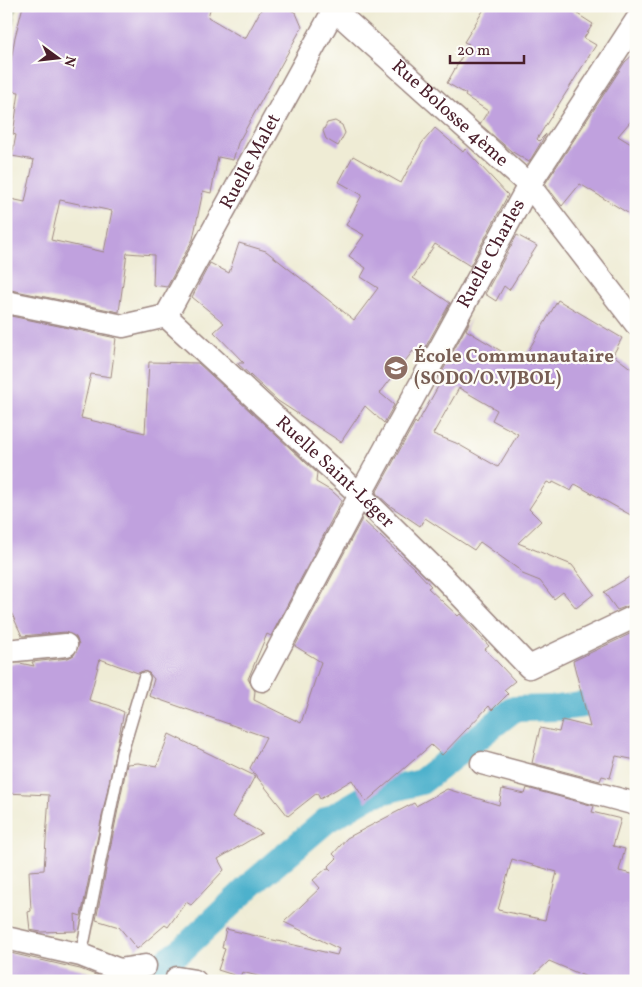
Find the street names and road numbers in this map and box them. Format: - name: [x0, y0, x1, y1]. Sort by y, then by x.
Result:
- street label: Rue Bolosse 4ème: [385, 54, 514, 173]
- street label: Ruelle Malet: [214, 109, 288, 214]
- street label: Ruelle Charles: [451, 195, 532, 313]
- street label: Ruelle Saint-Léger: [270, 410, 400, 535]

